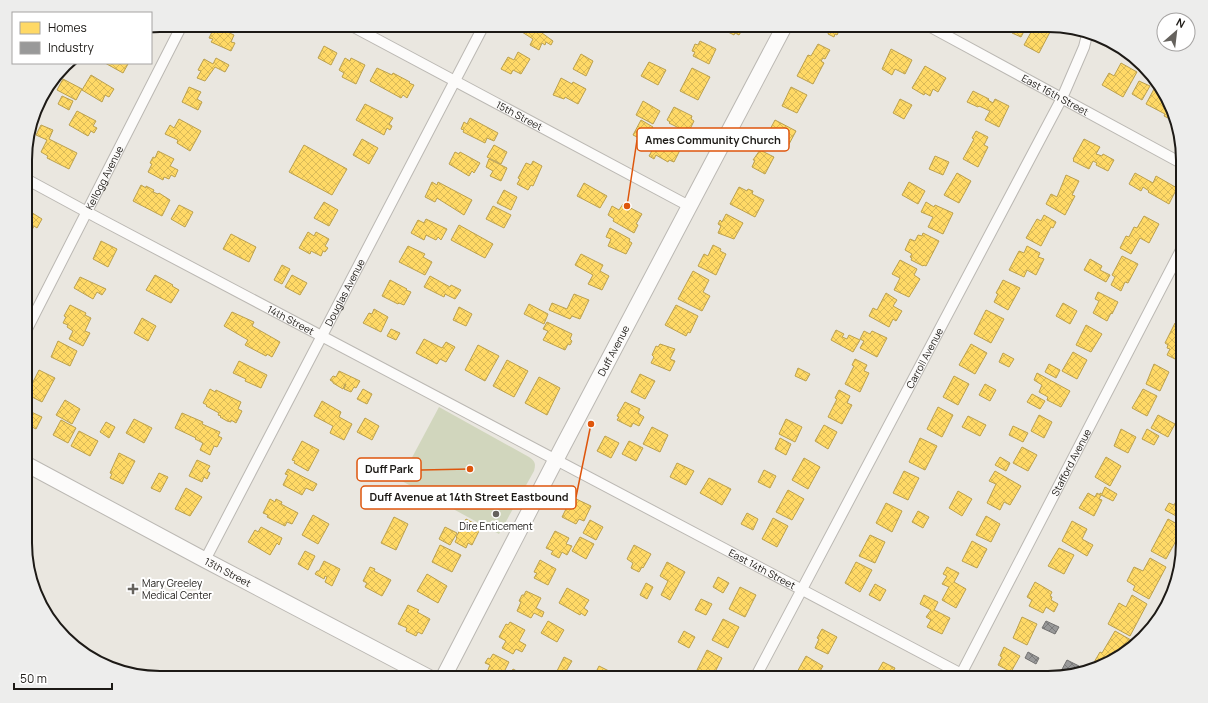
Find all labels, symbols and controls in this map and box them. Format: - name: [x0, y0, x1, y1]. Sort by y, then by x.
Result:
- legend: [12, 12, 152, 64]
- north arrow: [1156, 12, 1196, 52]
- text: N: [1174, 14, 1188, 31]
- text: Homes: [48, 19, 87, 36]
- text: Industry: [48, 39, 94, 56]
- street label: East 16th Street: [1019, 71, 1091, 118]
- street label: 15th Street: [494, 97, 545, 134]
- callout: Ames Community Church: [637, 128, 789, 151]
- text: Ames Community Church: [645, 132, 781, 147]
- street label: Kellogg Avenue: [82, 143, 126, 212]
- street label: Douglas Avenue: [321, 256, 368, 328]
- street label: 14th Street: [265, 302, 317, 338]
- street label: Duff Avenue: [594, 323, 633, 379]
- street label: Carroll Avenue: [903, 325, 946, 391]
- street label: Stafford Avenue: [1048, 426, 1094, 498]
- callout: Duff Park: [357, 458, 421, 481]
- text: Duff Park: [365, 461, 414, 476]
- callout: Duff Avenue at 14th Street Eastbound: [361, 486, 576, 509]
- text: Duff Avenue at 14th Street Eastbound: [369, 489, 569, 504]
- marker: Dire Enticement: [491, 509, 501, 519]
- place label: Dire Enticement: [459, 519, 533, 533]
- street label: East 14th Street: [726, 545, 798, 592]
- street label: 13th Street: [202, 554, 254, 590]
- place label: Mary Greeley Medical Center: [142, 576, 212, 602]
- marker: Mary Greeley Medical Center: [127, 583, 139, 595]
- scale bar: [14, 665, 112, 691]
- text: 50 m: [20, 670, 47, 687]

